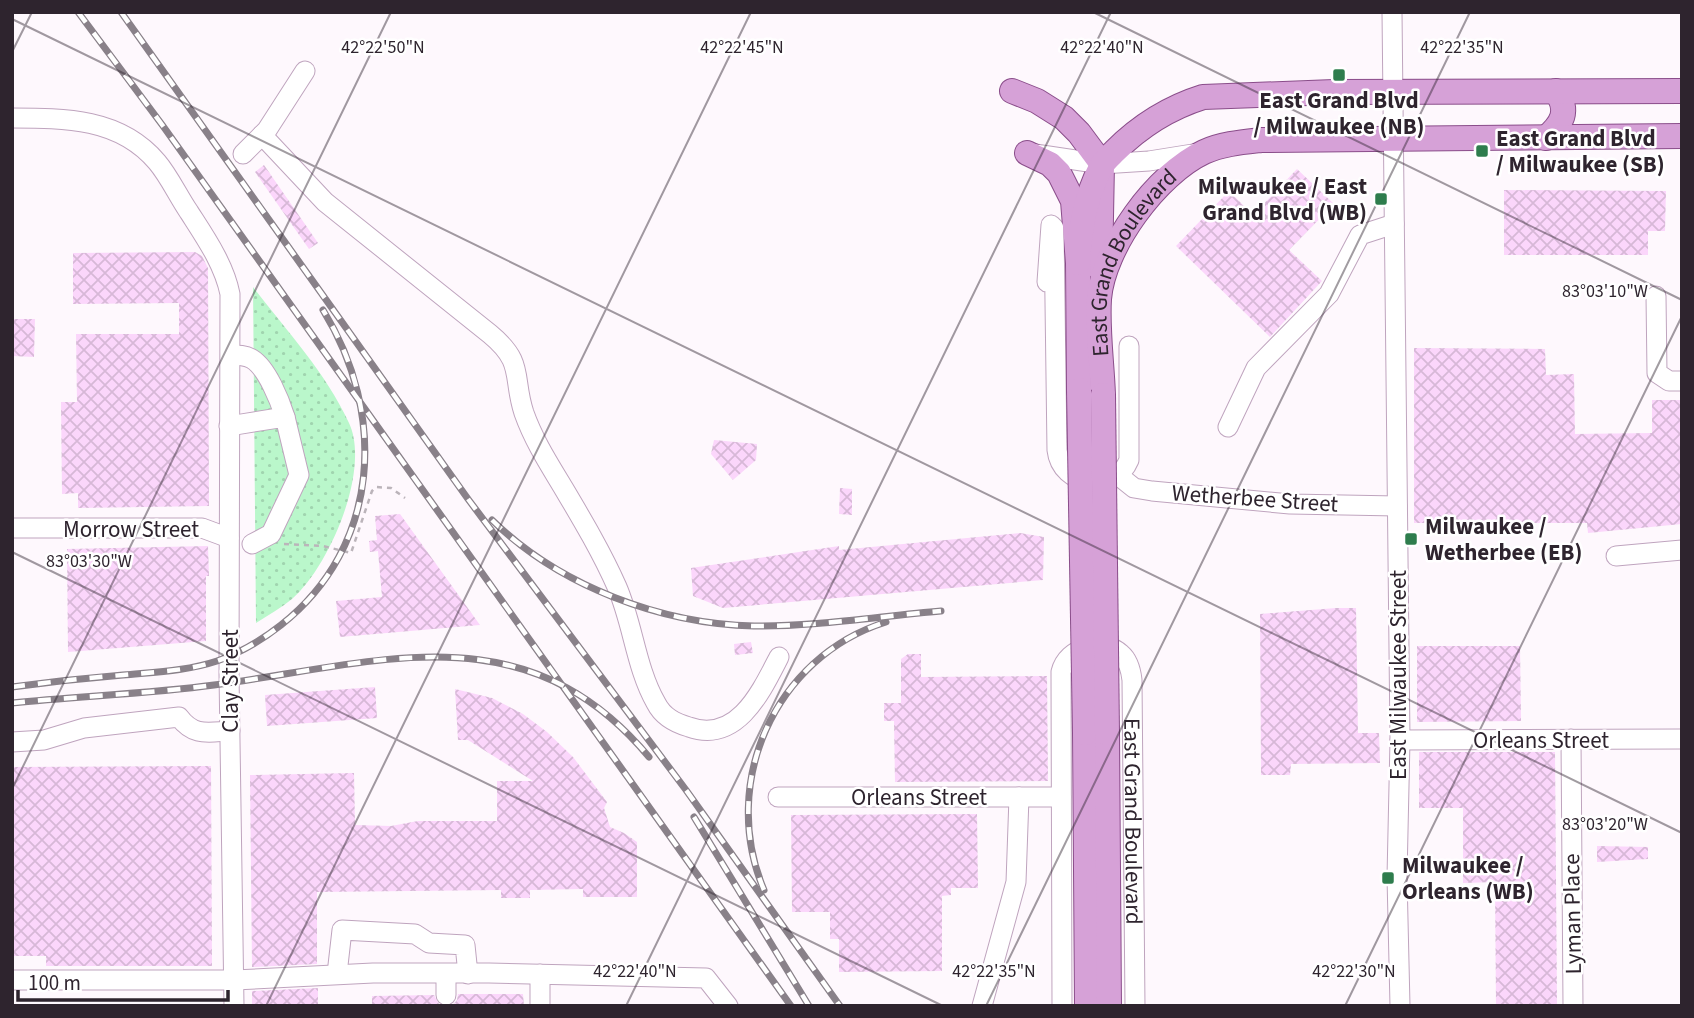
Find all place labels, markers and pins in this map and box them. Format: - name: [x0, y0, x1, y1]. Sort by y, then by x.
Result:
- marker: East Grand Blvd / Milwaukee (NB): [1331, 67, 1347, 83]
- place label: East Grand Blvd / Milwaukee (NB): [1253, 84, 1425, 143]
- place label: East Grand Blvd / Milwaukee (SB): [1496, 122, 1665, 181]
- marker: East Grand Blvd / Milwaukee (SB): [1474, 143, 1490, 159]
- place label: Milwaukee / East Grand Blvd (WB): [1198, 170, 1367, 229]
- marker: Milwaukee / East Grand Blvd (WB): [1373, 191, 1389, 207]
- place label: Milwaukee / Wetherbee (EB): [1425, 510, 1582, 569]
- marker: Milwaukee / Wetherbee (EB): [1403, 531, 1419, 547]
- place label: Milwaukee / Orleans (WB): [1402, 849, 1534, 908]
- marker: Milwaukee / Orleans (WB): [1380, 870, 1396, 886]

